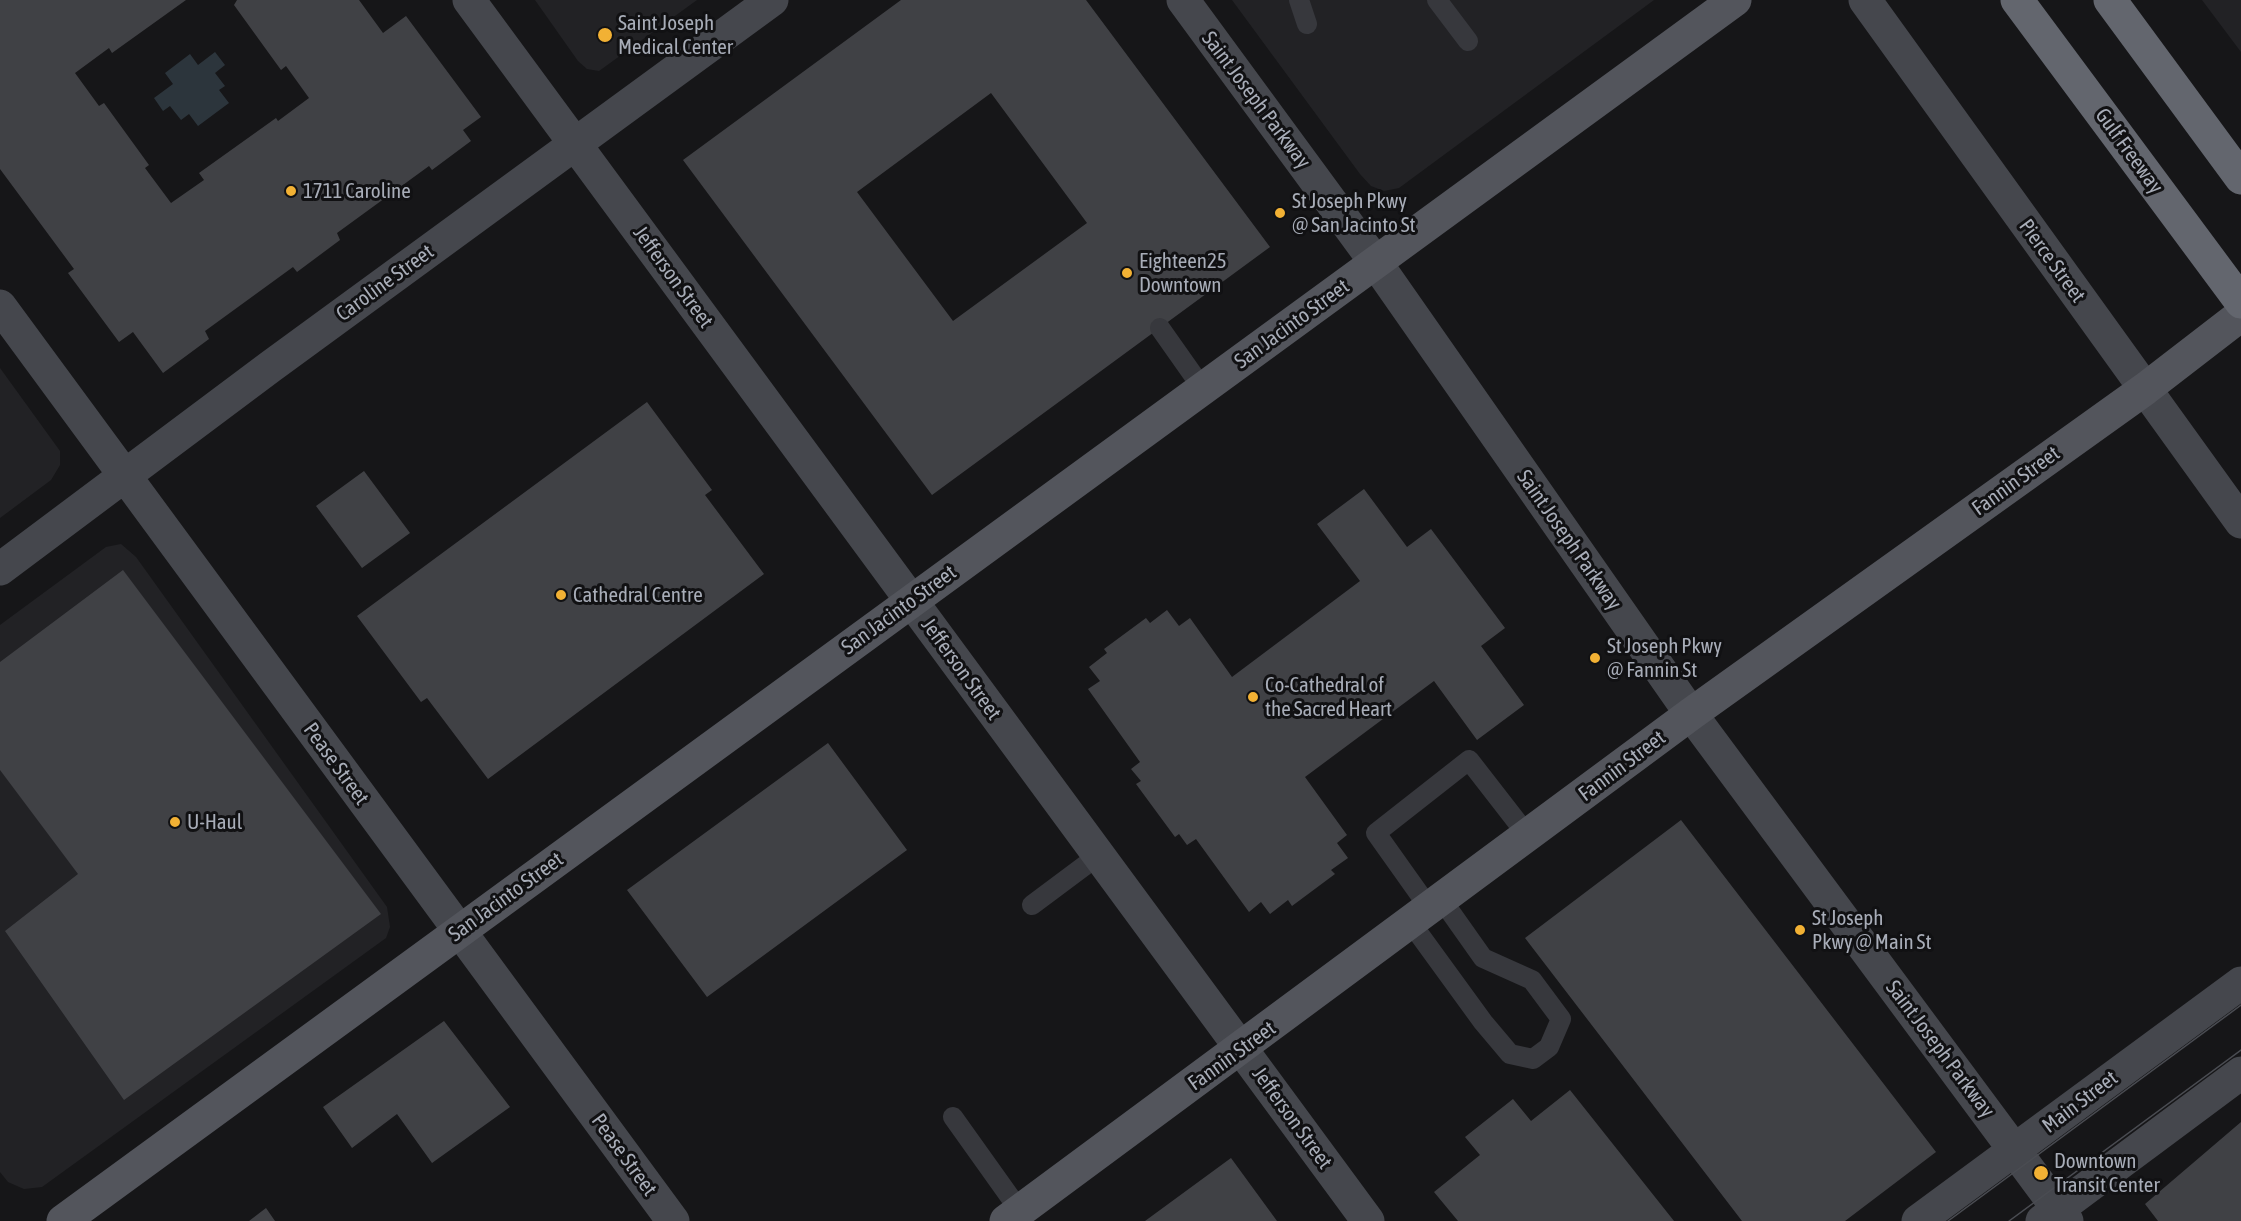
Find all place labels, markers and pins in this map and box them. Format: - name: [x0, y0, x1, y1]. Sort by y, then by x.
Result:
- place label: Saint Joseph Medical Center: [618, 10, 733, 60]
- marker: Saint Joseph Medical Center: [596, 26, 614, 44]
- place label: 1711 Caroline: [303, 178, 411, 204]
- marker: 1711 Caroline: [284, 184, 298, 198]
- place label: St Joseph Pkwy @ San Jacinto St: [1292, 188, 1416, 238]
- marker: St Joseph Pkwy @ San Jacinto St: [1273, 206, 1287, 220]
- place label: Eighteen25 Downtown: [1139, 248, 1227, 298]
- marker: Eighteen25 Downtown: [1120, 266, 1134, 280]
- place label: Cathedral Centre: [573, 582, 703, 608]
- marker: Cathedral Centre: [554, 588, 568, 602]
- place label: St Joseph Pkwy @ Fannin St: [1607, 633, 1722, 683]
- marker: St Joseph Pkwy @ Fannin St: [1588, 651, 1602, 665]
- place label: Co-Cathedral of the Sacred Heart: [1265, 672, 1392, 722]
- marker: Co-Cathedral of the Sacred Heart: [1246, 690, 1260, 704]
- place label: U-Haul: [187, 809, 242, 835]
- marker: U-Haul: [168, 815, 182, 829]
- place label: St Joseph Pkwy @ Main St: [1812, 905, 1931, 955]
- marker: St Joseph Pkwy @ Main St: [1793, 923, 1807, 937]
- place label: Downtown Transit Center: [2054, 1148, 2160, 1198]
- marker: Downtown Transit Center: [2032, 1164, 2050, 1182]

